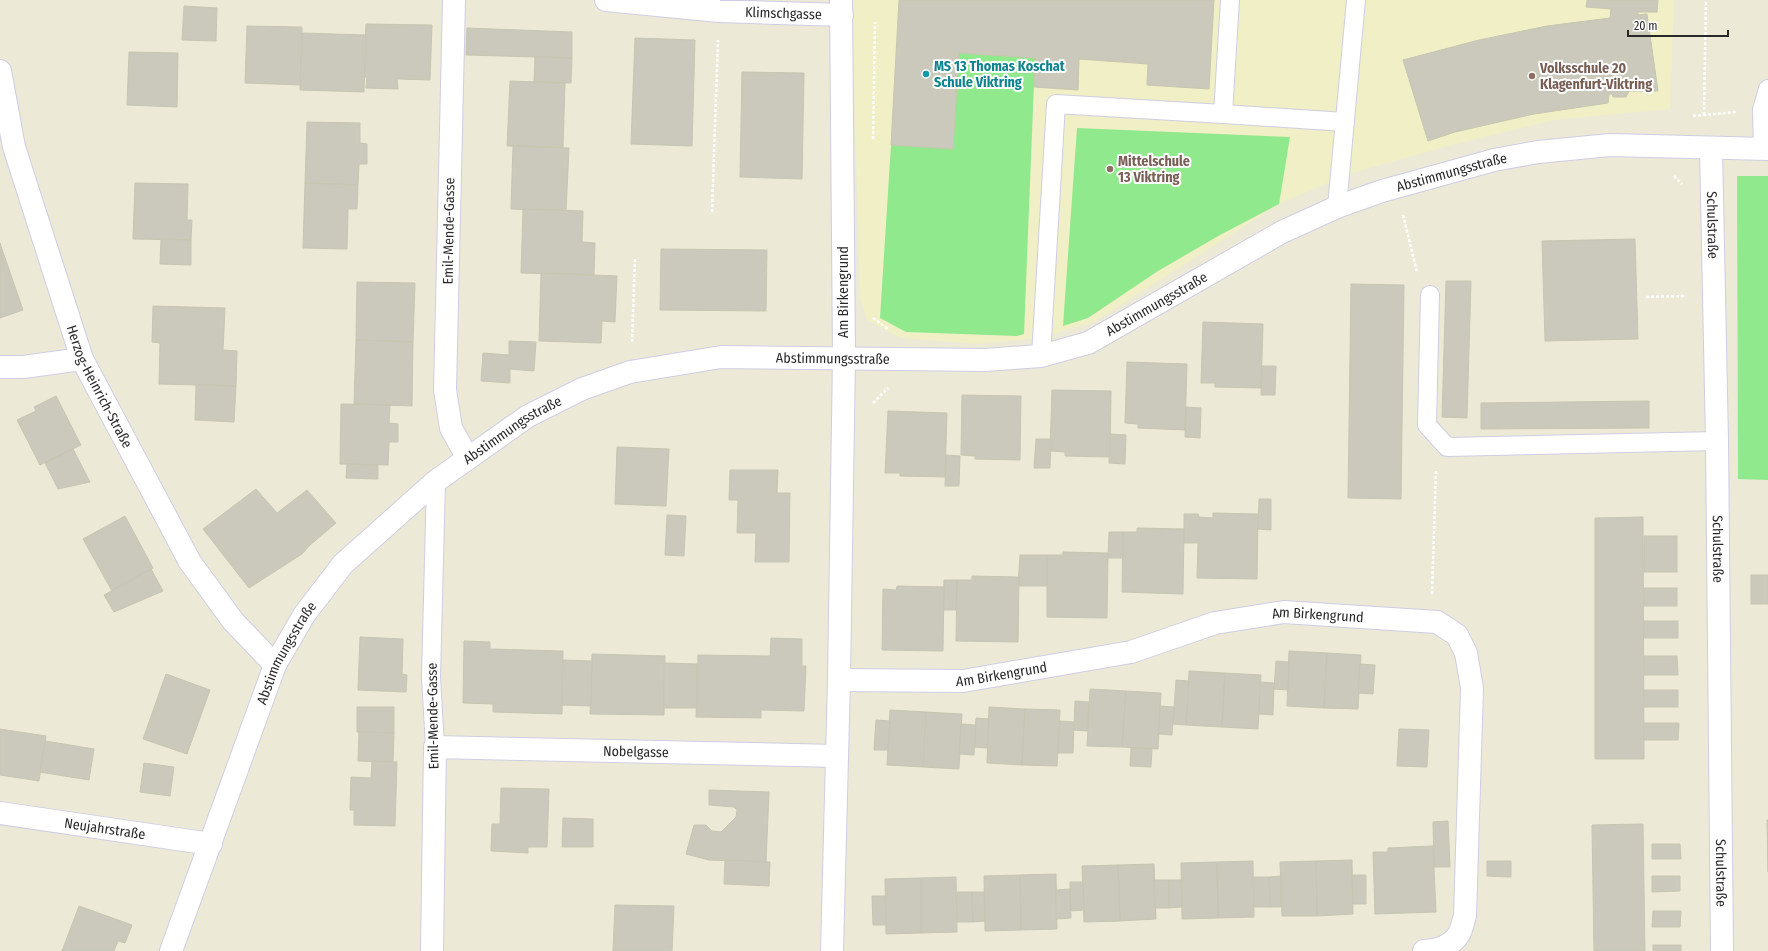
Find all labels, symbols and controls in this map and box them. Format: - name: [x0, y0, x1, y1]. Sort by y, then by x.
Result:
- street label: Klimschgasse: [745, 3, 822, 23]
- scale bar: [1628, 12, 1728, 38]
- text: 20 m: [1634, 19, 1658, 33]
- place label: MS 13 Thomas Koschat Schule Viktring: [934, 58, 1066, 91]
- place label: Volksschule 20 Klagenfurt-Viktring: [1539, 60, 1652, 93]
- marker: MS 13 Thomas Koschat Schule Viktring: [921, 69, 931, 79]
- marker: Volksschule 20 Klagenfurt-Viktring: [1527, 71, 1537, 81]
- street label: Abstimmungsstraße: [1394, 149, 1508, 195]
- place label: Mittelschule 13 Viktring: [1118, 153, 1190, 186]
- marker: Mittelschule 13 Viktring: [1105, 164, 1115, 174]
- street label: Emil-Mende-Gasse: [440, 177, 458, 285]
- street label: Schulstraße: [1703, 191, 1722, 259]
- street label: Am Birkengrund: [835, 246, 852, 338]
- street label: Abstimmungsstraße: [1103, 268, 1210, 339]
- street label: Herzog-Heinrich-Straße: [63, 323, 136, 451]
- street label: Abstimmungsstraße: [776, 349, 890, 367]
- street label: Abstimmungsstraße: [460, 392, 564, 468]
- street label: Schulstraße: [1709, 515, 1727, 583]
- street label: Abstimmungsstraße: [253, 598, 320, 707]
- street label: Am Birkengrund: [1271, 603, 1364, 626]
- street label: Am Birkengrund: [956, 658, 1048, 690]
- street label: Emil-Mende-Gasse: [424, 662, 442, 770]
- street label: Nobelgasse: [603, 742, 669, 761]
- street label: Neujahrstraße: [63, 814, 147, 843]
- street label: Schulstraße: [1712, 839, 1730, 907]

